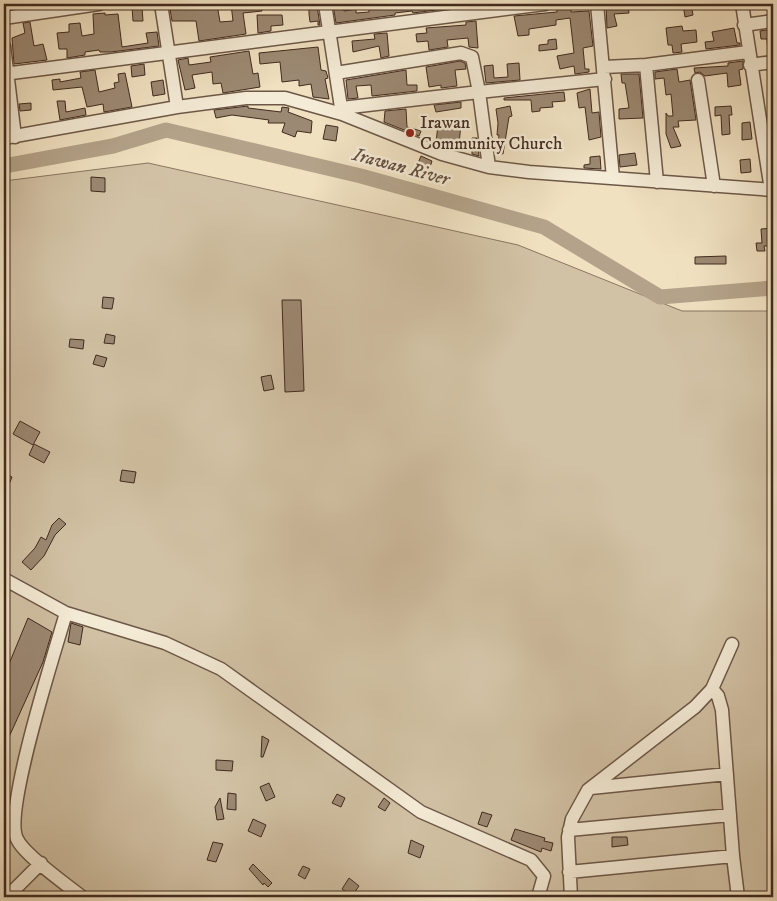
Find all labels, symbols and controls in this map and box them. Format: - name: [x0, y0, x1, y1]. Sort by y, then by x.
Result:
- place label: Irawan Community Church: [420, 112, 563, 155]
- marker: Irawan Community Church: [404, 127, 416, 139]
- water label: Irawan River: [349, 143, 454, 192]

